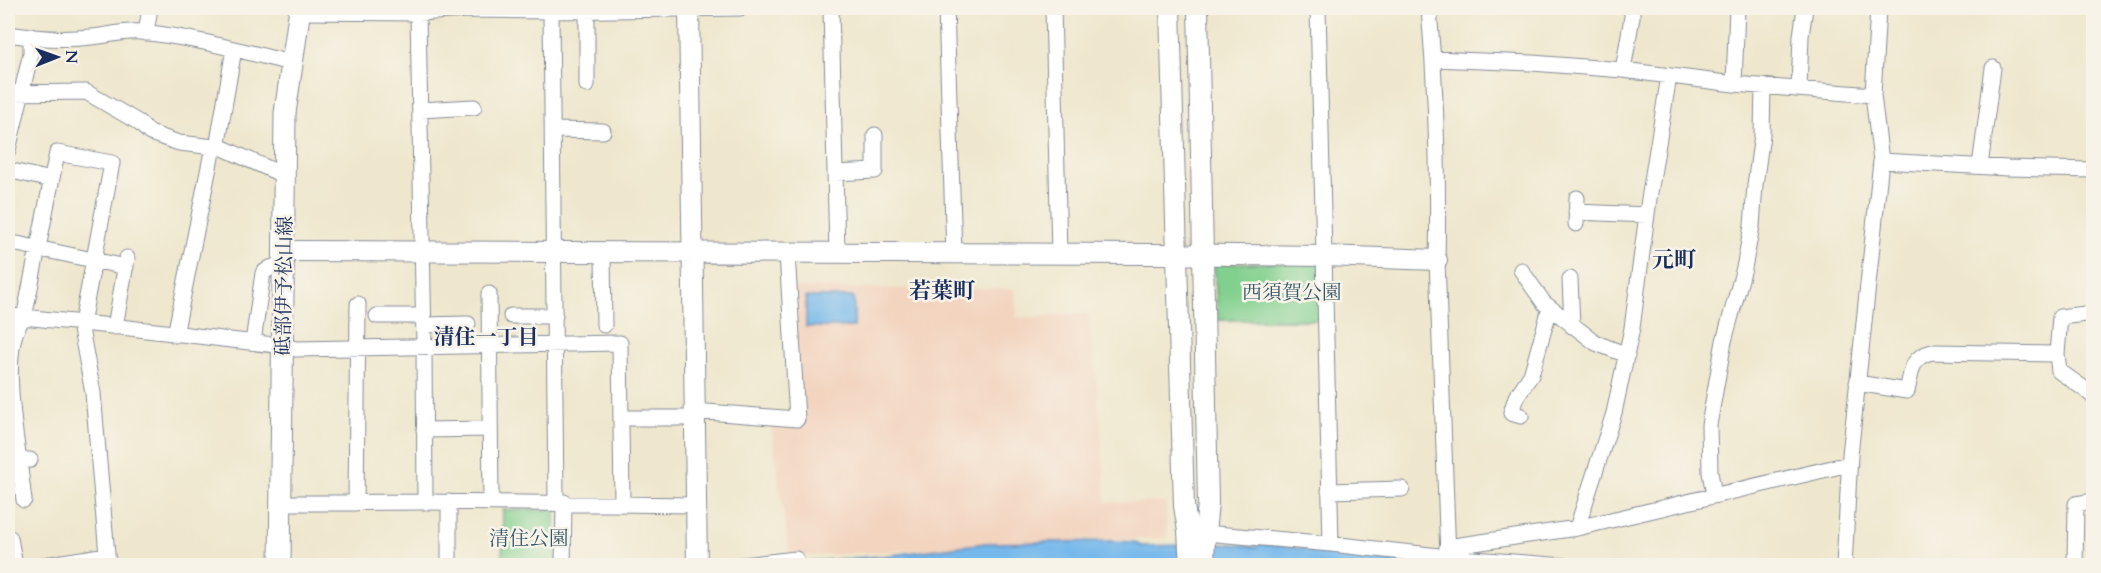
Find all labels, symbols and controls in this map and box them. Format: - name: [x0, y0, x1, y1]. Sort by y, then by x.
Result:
- north arrow: [27, 27, 87, 87]
- text: N: [60, 50, 82, 64]
- street label: 砥部伊予松山線: [269, 216, 299, 356]
- district label: 元町: [1652, 245, 1696, 275]
- district label: 若葉町: [909, 276, 975, 306]
- park label: 西須賀公園: [1242, 279, 1342, 306]
- district label: 清住一丁目: [434, 323, 539, 352]
- park label: 清住公園: [489, 525, 569, 552]

